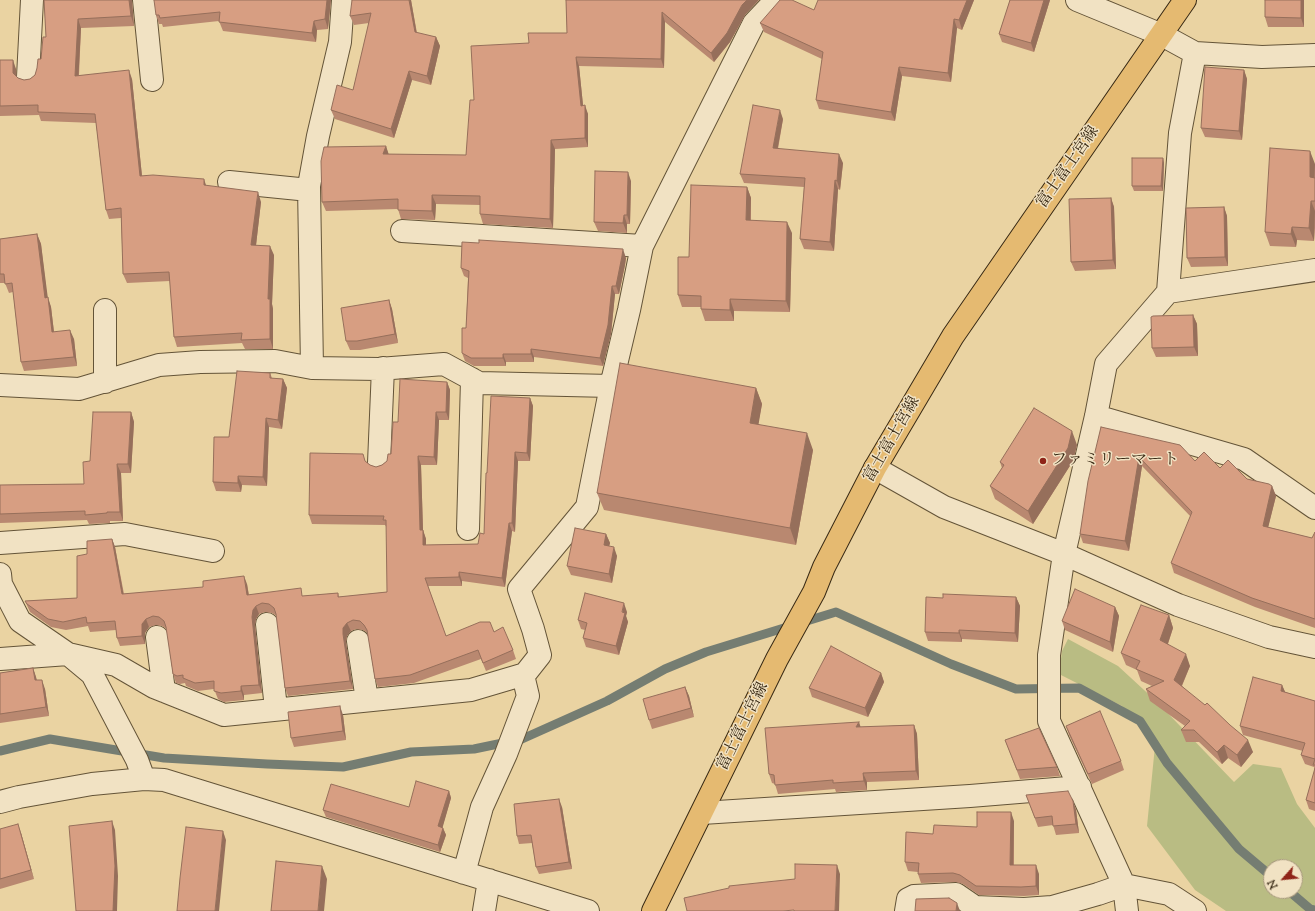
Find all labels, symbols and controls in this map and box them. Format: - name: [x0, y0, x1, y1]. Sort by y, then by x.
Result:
- street label: 富士富士宮線: [1034, 123, 1104, 213]
- street label: 富士富士宮線: [861, 394, 925, 486]
- place label: ファミリーマート: [1051, 451, 1179, 471]
- marker: ファミリーマート: [1038, 456, 1048, 466]
- street label: 富士富士宮線: [714, 680, 774, 774]
- north arrow: [1263, 859, 1303, 899]
- text: N: [1264, 876, 1282, 892]

